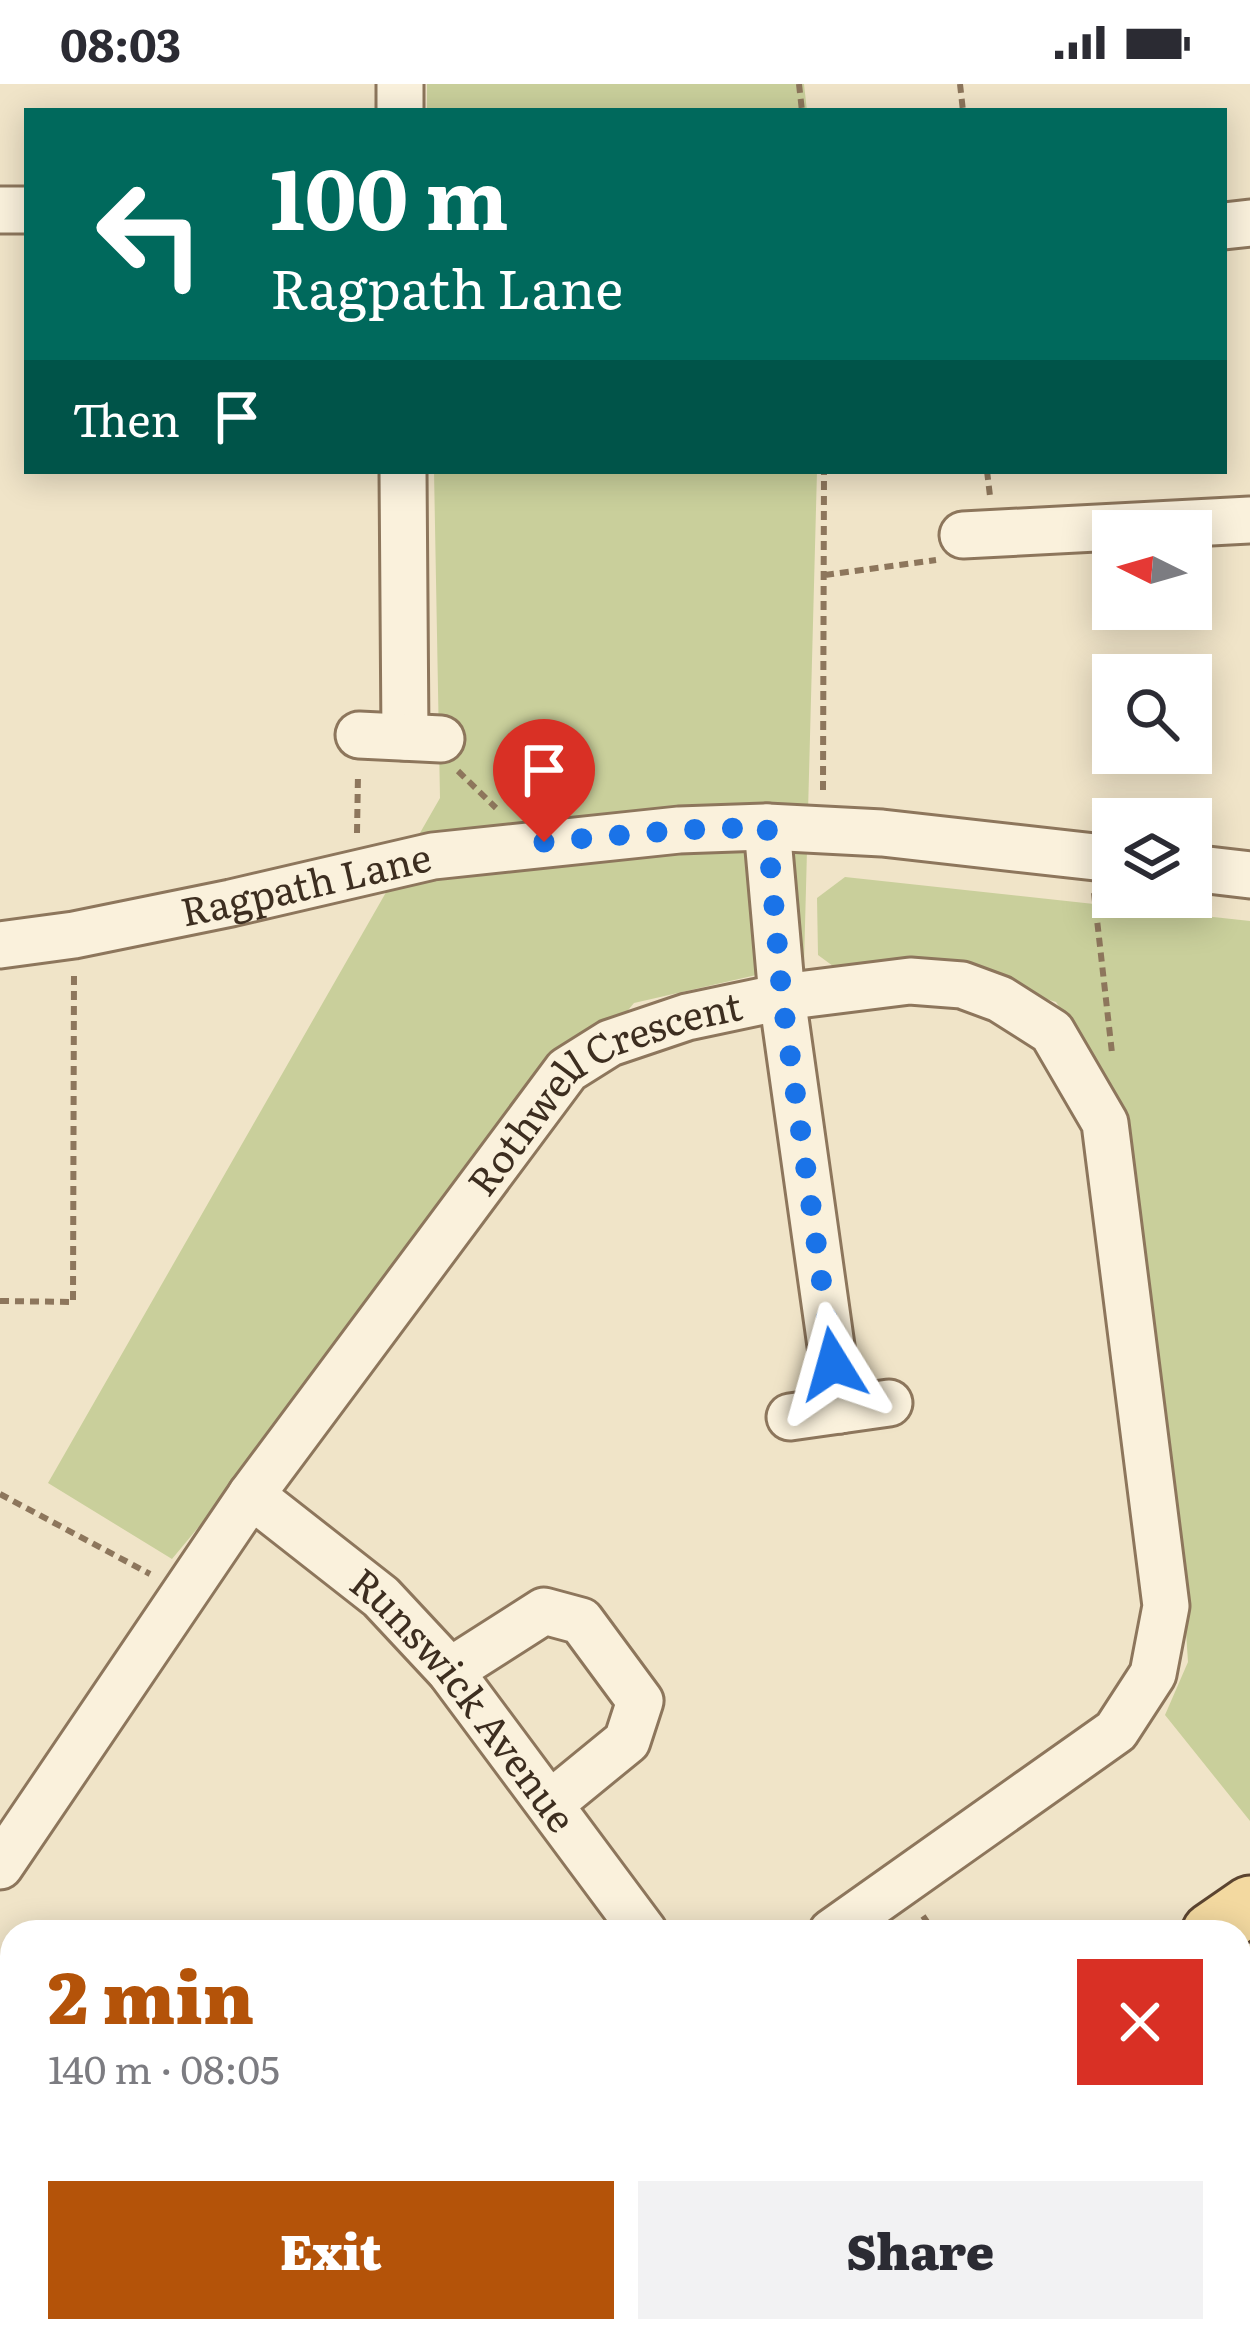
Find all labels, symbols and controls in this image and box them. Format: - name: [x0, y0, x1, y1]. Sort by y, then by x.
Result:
- text: 08:03: [60, 9, 181, 76]
- text: 100 m: [270, 131, 509, 256]
- icon: left: [72, 156, 228, 312]
- text: Ragpath Lane: [270, 245, 623, 326]
- text: Then: [72, 384, 180, 451]
- icon: arrive: [204, 384, 270, 450]
- north arrow: [1092, 510, 1212, 630]
- map controls: [1092, 510, 1212, 918]
- button: search: [1092, 654, 1212, 774]
- pin: [493, 719, 595, 842]
- icon: arrive: [511, 737, 577, 803]
- button: layers: [1092, 798, 1212, 918]
- street label: Ragpath Lane: [175, 825, 436, 939]
- street label: Rothwell Crescent: [451, 974, 747, 1206]
- position arrow: [770, 1301, 896, 1427]
- street label: Runswick Avenue: [339, 1552, 592, 1843]
- text: 2 min: [48, 1939, 254, 2046]
- button: close: [1077, 1959, 1203, 2085]
- text: 140 m · 08:05: [48, 2038, 280, 2096]
- button: Exit: [48, 2181, 614, 2319]
- button: Share: [638, 2181, 1203, 2319]

